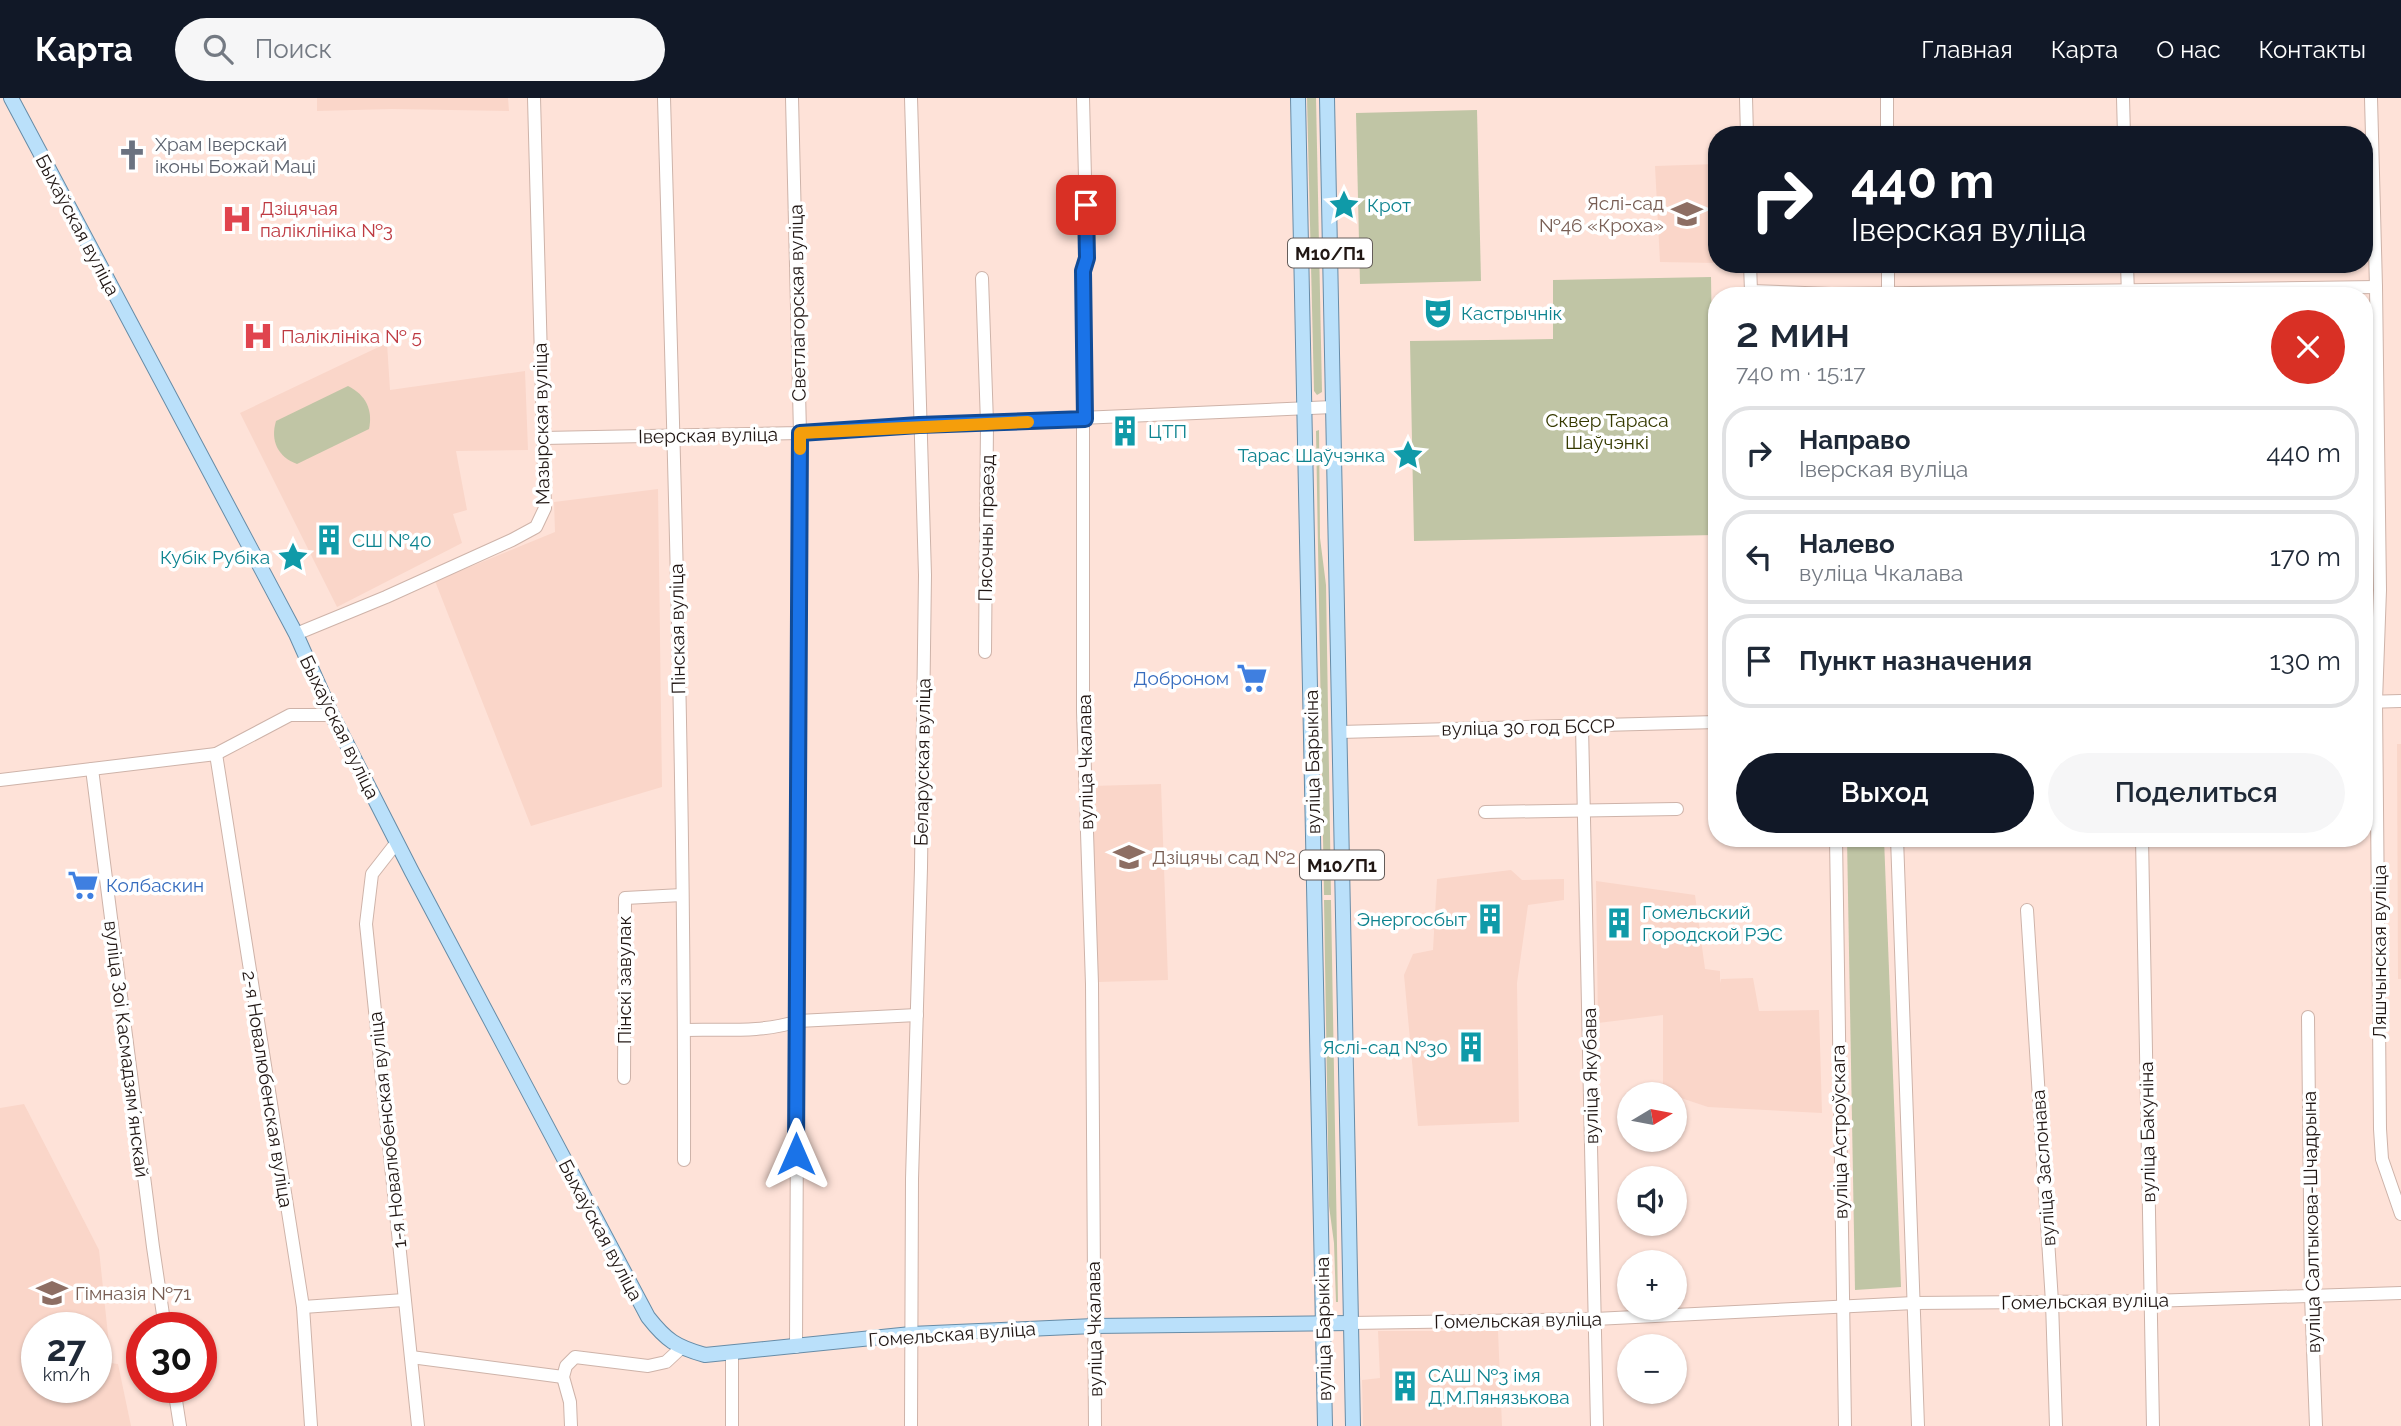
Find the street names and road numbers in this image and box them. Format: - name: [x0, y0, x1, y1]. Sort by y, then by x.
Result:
- street label: Быхаўская вуліца: [31, 151, 125, 299]
- street label: Светлагорская вуліца: [784, 204, 810, 402]
- road number: М10/П1: [1288, 238, 1372, 268]
- street label: Мазырская вуліца: [529, 343, 553, 505]
- street label: Іверская вуліца: [638, 423, 778, 447]
- street label: Пясочны праезд: [974, 454, 998, 602]
- street label: Пінская вуліца: [665, 563, 689, 695]
- street label: Быхаўская вуліца: [296, 652, 384, 802]
- street label: Беларуская вуліца: [910, 678, 934, 846]
- street label: вуліца Барыкіна: [1300, 690, 1324, 834]
- street label: вуліца Чкалава: [1073, 694, 1097, 830]
- street label: вуліца 30 год БССР: [1441, 714, 1615, 740]
- road number: М10/П1: [1300, 850, 1384, 880]
- street label: Ляшчынская вуліца: [2368, 865, 2390, 1039]
- street label: Пінскі завулак: [613, 916, 635, 1044]
- street label: вуліца Зоі Касмадзямʼянскай: [100, 919, 154, 1179]
- street label: 2-я Новалюбенская вуліца: [238, 969, 298, 1209]
- street label: вуліца Якубава: [1578, 1008, 1602, 1144]
- street label: 1-я Новалюбенская вуліца: [364, 1011, 410, 1249]
- street label: вуліца Астроўскага: [1826, 1045, 1852, 1219]
- street label: вуліца Бакуніна: [2135, 1061, 2159, 1203]
- street label: вуліца Заслонава: [2027, 1089, 2059, 1247]
- street label: вуліца Салтыкова-Шчадрына: [2298, 1091, 2324, 1353]
- street label: Быхаўская вуліца: [554, 1156, 648, 1304]
- street label: вуліца Барыкіна: [1311, 1257, 1335, 1401]
- street label: вуліца Чкалава: [1082, 1261, 1106, 1397]
- street label: Гомельская вуліца: [2001, 1289, 2169, 1313]
- street label: Гомельская вуліца: [1434, 1308, 1602, 1332]
- street label: Гомельская вуліца: [868, 1317, 1036, 1351]

